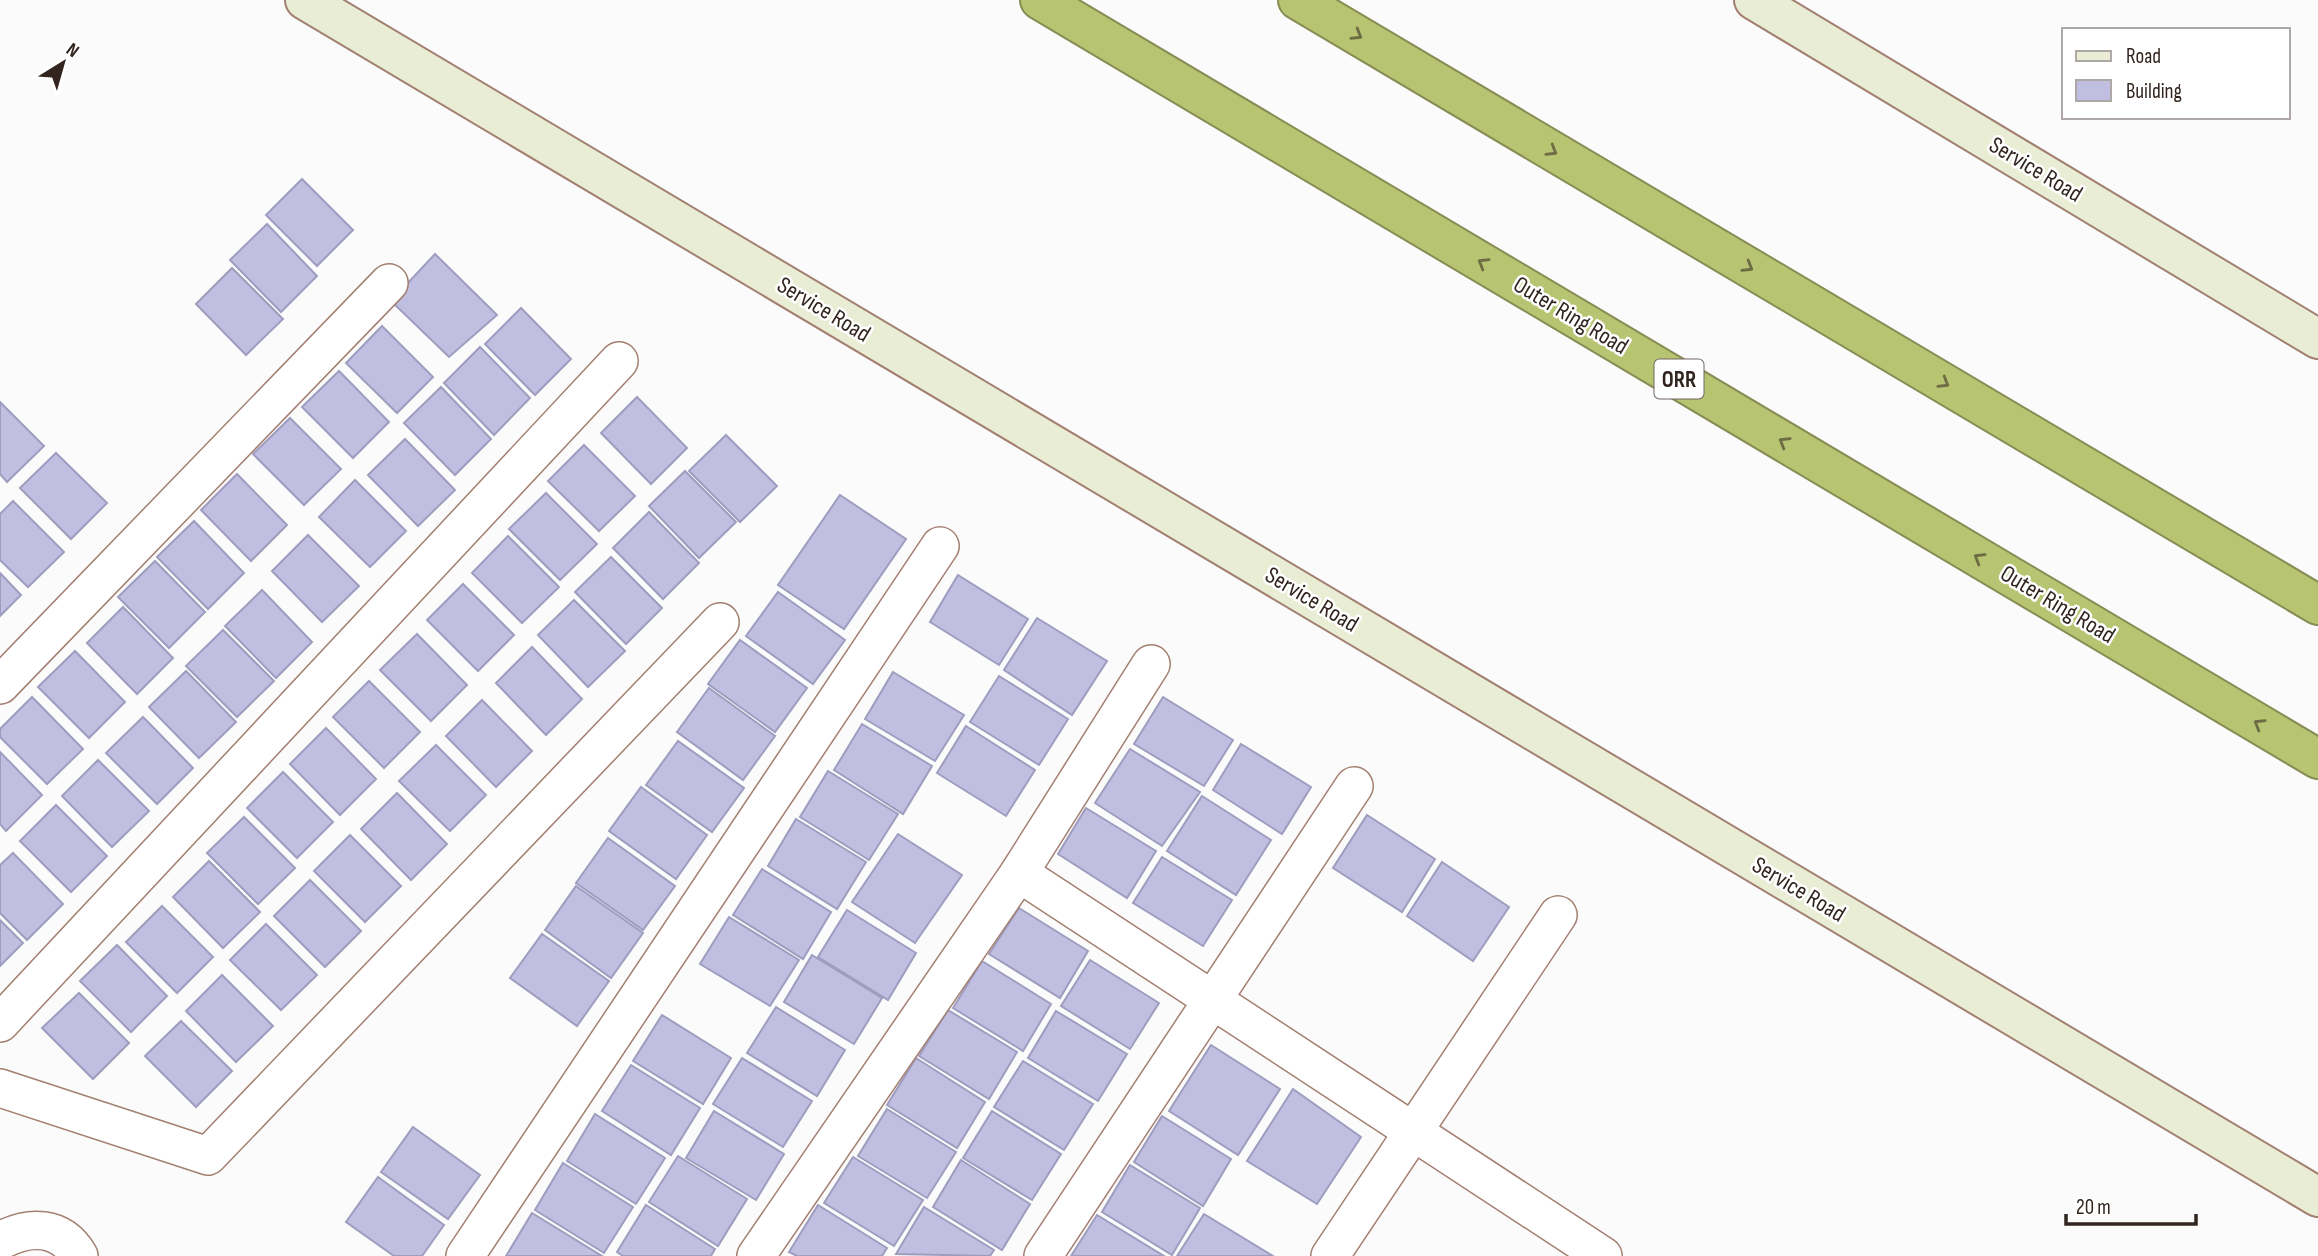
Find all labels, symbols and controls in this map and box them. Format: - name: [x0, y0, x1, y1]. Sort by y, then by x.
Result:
- one-way arrow: [1349, 27, 1362, 40]
- north arrow: [28, 28, 98, 98]
- legend: [2062, 28, 2290, 119]
- text: N: [61, 38, 83, 63]
- text: Road: [2126, 44, 2161, 69]
- text: Building: [2126, 79, 2182, 104]
- street label: Service Road: [1984, 130, 2088, 209]
- one-way arrow: [1545, 143, 1558, 156]
- one-way arrow: [1477, 258, 1490, 271]
- one-way arrow: [1741, 259, 1753, 272]
- street label: Service Road: [772, 270, 876, 349]
- street label: Outer Ring Road: [1508, 270, 1633, 361]
- road number: ORR: [1654, 360, 1704, 398]
- one-way arrow: [1936, 375, 1949, 388]
- one-way arrow: [1778, 437, 1791, 450]
- one-way arrow: [1974, 553, 1987, 566]
- street label: Outer Ring Road: [1995, 559, 2120, 650]
- street label: Service Road: [1260, 560, 1364, 639]
- one-way arrow: [2254, 719, 2267, 732]
- street label: Service Road: [1747, 850, 1851, 929]
- scale bar: [2066, 1182, 2196, 1226]
- text: 20 m: [2076, 1195, 2111, 1220]

